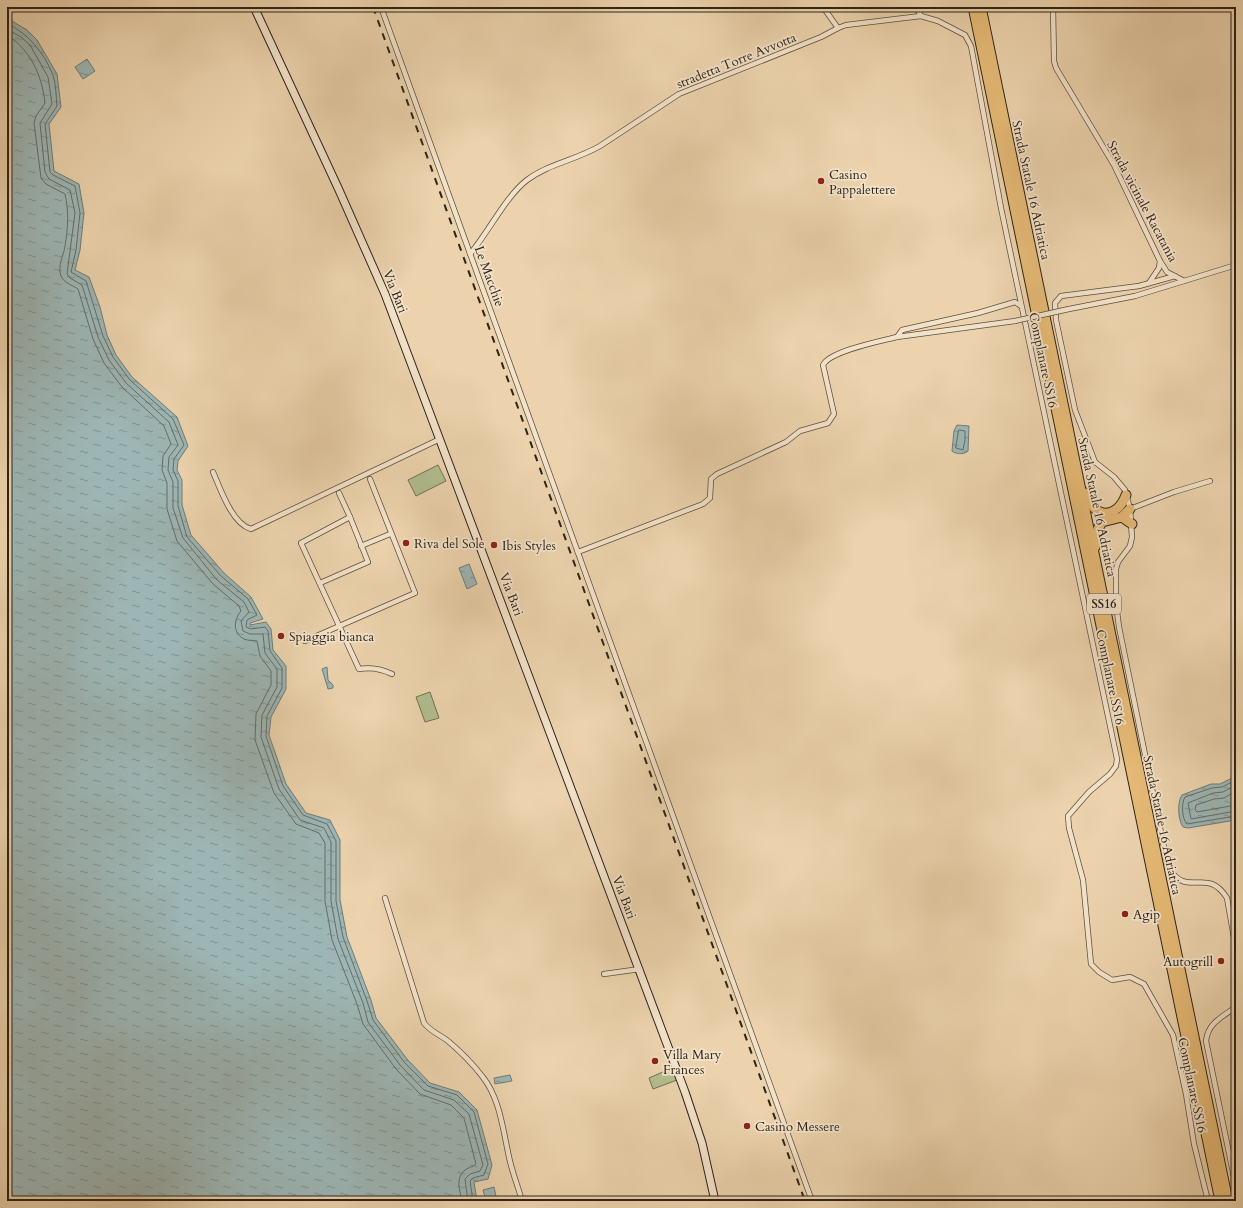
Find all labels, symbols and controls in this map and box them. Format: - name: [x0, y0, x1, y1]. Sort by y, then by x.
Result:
- street label: stradetta Torre Avvotta: [674, 29, 799, 93]
- street label: Strada Statale 16 Adriatica: [1007, 119, 1055, 262]
- street label: Strada vicinale Racatania: [1102, 138, 1182, 266]
- place label: Casino Pappalettere: [829, 166, 896, 199]
- marker: Casino Pappalettere: [816, 176, 826, 186]
- street label: Le Macchie: [470, 243, 508, 309]
- street label: Via Bari: [378, 267, 412, 316]
- street label: Complanare SS16: [1024, 311, 1062, 410]
- street label: Strada Statale 16 Adriatica: [1073, 436, 1121, 579]
- place label: Riva del Sole: [414, 535, 485, 553]
- place label: Ibis Styles: [502, 537, 556, 555]
- marker: Riva del Sole: [401, 538, 411, 548]
- marker: Ibis Styles: [489, 540, 499, 550]
- street label: Via Bari: [495, 570, 528, 619]
- road number: SS16: [1087, 594, 1121, 614]
- place label: Spiaggia bianca: [289, 628, 375, 646]
- street label: Complanare SS16: [1091, 628, 1129, 727]
- marker: Spiaggia bianca: [276, 631, 286, 641]
- street label: Strada Statale 16 Adriatica: [1138, 754, 1186, 897]
- street label: Via Bari: [608, 873, 641, 922]
- place label: Agip: [1133, 906, 1160, 924]
- marker: Agip: [1120, 909, 1130, 919]
- place label: Autogrill: [1163, 953, 1214, 971]
- marker: Autogrill: [1216, 956, 1226, 966]
- street label: Complanare SS16: [1173, 1036, 1211, 1135]
- place label: Villa Mary Frances: [663, 1046, 722, 1079]
- marker: Villa Mary Frances: [650, 1056, 660, 1066]
- place label: Casino Messere: [755, 1118, 840, 1136]
- marker: Casino Messere: [742, 1121, 752, 1131]

